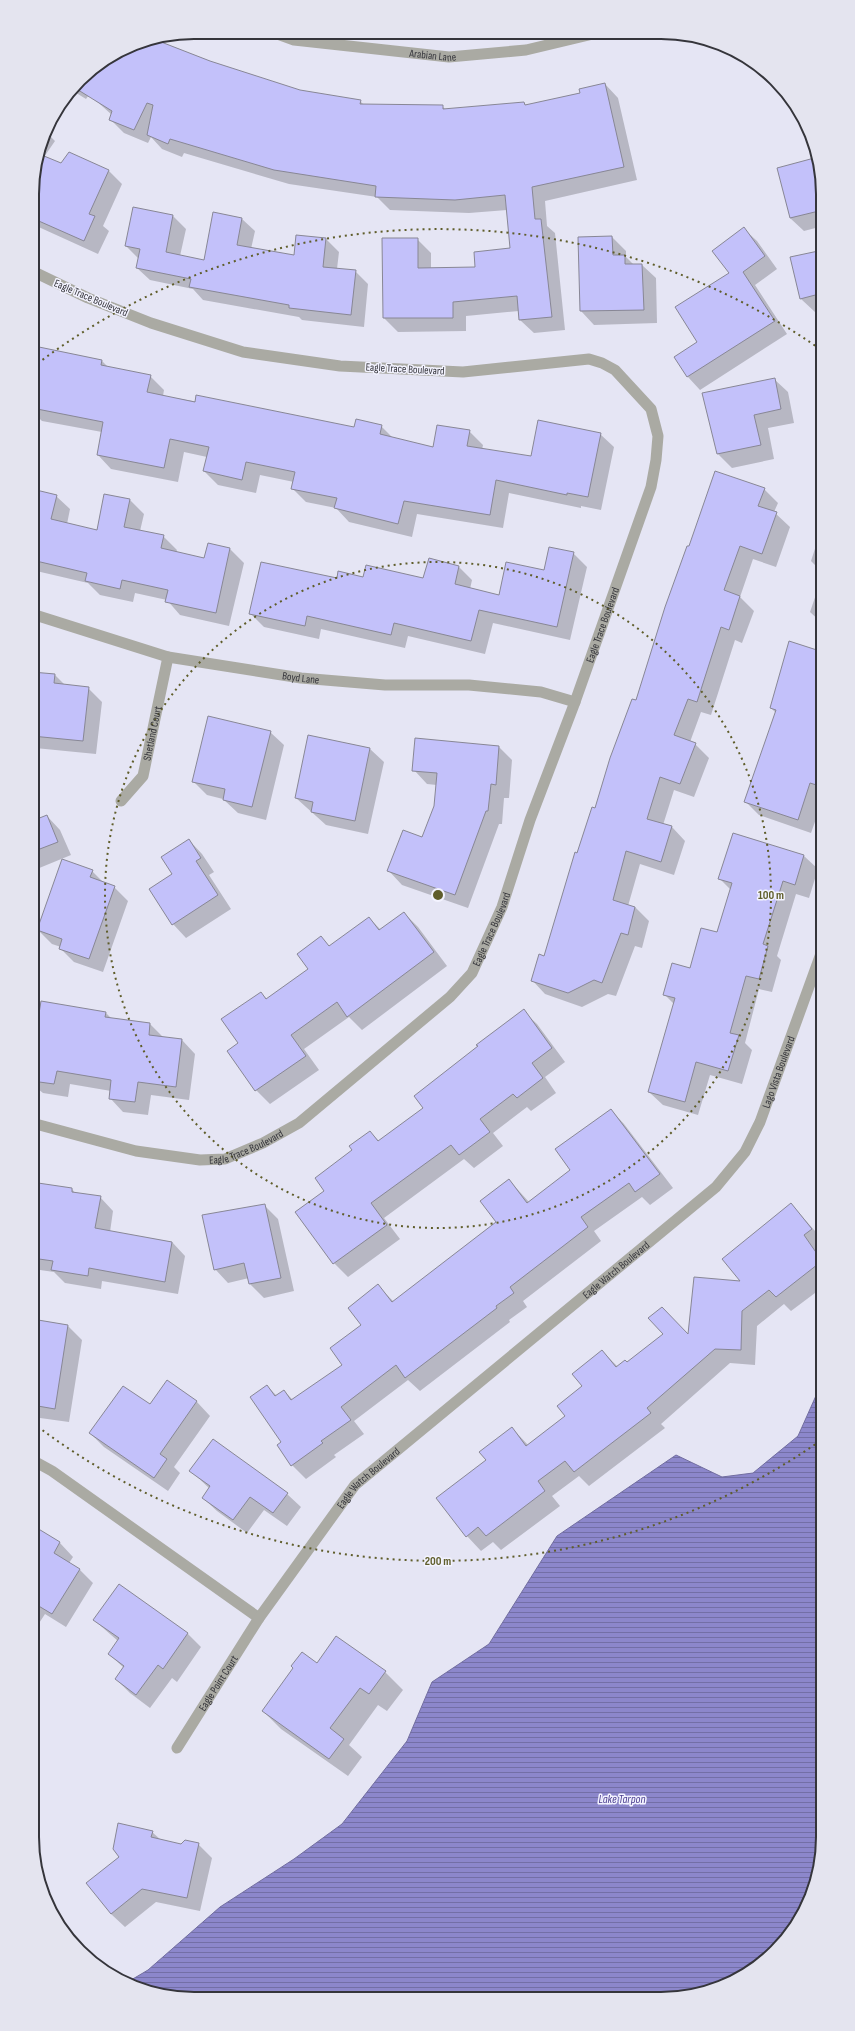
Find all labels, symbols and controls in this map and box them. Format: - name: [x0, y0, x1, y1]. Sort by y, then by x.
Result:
- street label: Arabian Lane: [408, 46, 457, 64]
- street label: Eagle Trace Boulevard: [52, 277, 130, 320]
- street label: Eagle Trace Boulevard: [365, 360, 445, 378]
- street label: Eagle Trace Boulevard: [583, 585, 622, 664]
- street label: Boyd Lane: [281, 669, 320, 686]
- street label: Shetland Court: [140, 704, 164, 762]
- centre of rings: [431, 888, 445, 902]
- text: 100 m: [758, 888, 784, 903]
- street label: Eagle Trace Boulevard: [470, 890, 513, 968]
- street label: Lago Vista Boulevard: [759, 1034, 797, 1110]
- street label: Eagle Trace Boulevard: [209, 1126, 286, 1166]
- street label: Eagle Watch Boulevard: [580, 1238, 652, 1301]
- street label: Eagle Watch Boulevard: [334, 1444, 402, 1511]
- text: 200 m: [425, 1554, 451, 1569]
- street label: Eagle Point Court: [196, 1652, 241, 1713]
- water label: Lake Tarpon: [599, 1792, 645, 1807]

